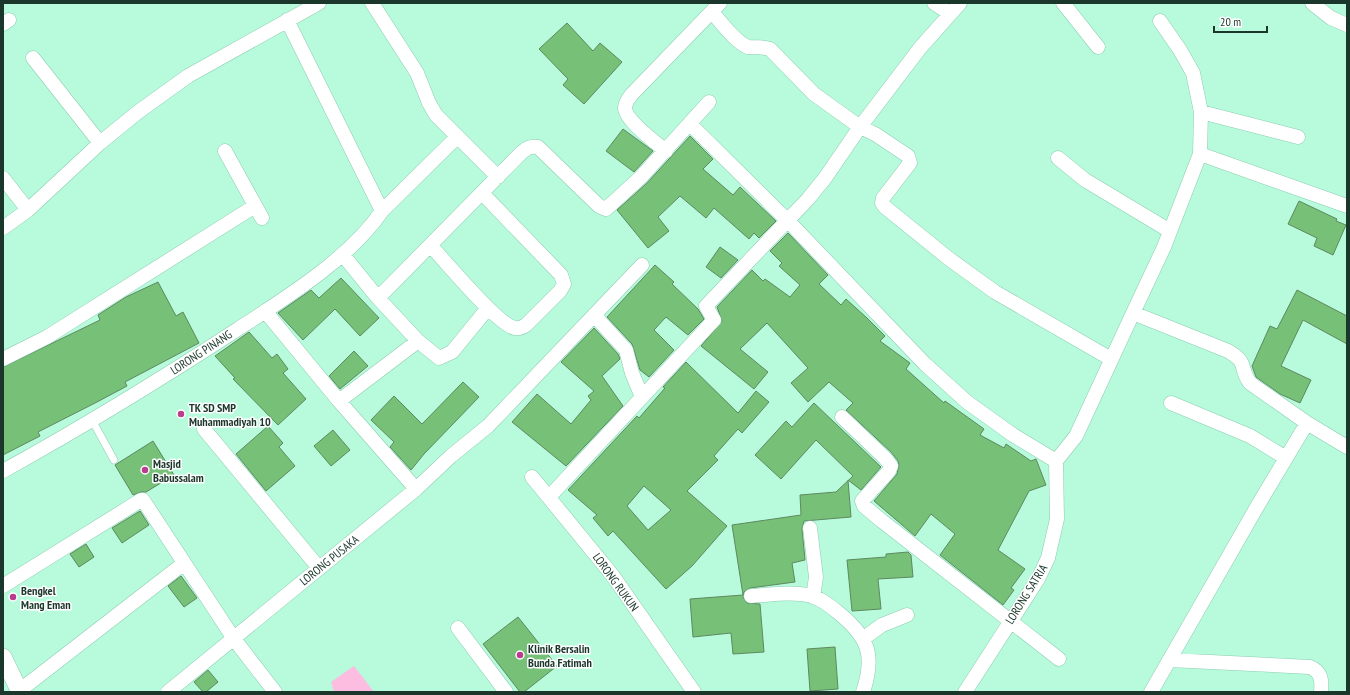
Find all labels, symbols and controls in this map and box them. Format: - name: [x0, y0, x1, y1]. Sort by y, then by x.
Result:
- scale bar: [1214, 8, 1267, 34]
- text: 20 m: [1220, 14, 1241, 29]
- street label: LORONG PINANG: [167, 326, 235, 377]
- place label: TK SD SMP Muhammadiyah 10: [189, 400, 271, 429]
- marker: TK SD SMP Muhammadiyah 10: [176, 409, 186, 419]
- place label: Masjid Babussalam: [153, 456, 204, 485]
- marker: Masjid Babussalam: [140, 465, 150, 475]
- street label: LORONG PUSAKA: [296, 531, 362, 588]
- street label: LORONG RUKUN: [590, 550, 642, 614]
- street label: LORONG SATRIA: [1002, 561, 1050, 627]
- place label: Bengkel Mang Eman: [21, 583, 71, 612]
- marker: Bengkel Mang Eman: [8, 592, 18, 602]
- place label: Klinik Bersalin Bunda Fatimah: [528, 641, 592, 670]
- marker: Klinik Bersalin Bunda Fatimah: [515, 650, 525, 660]

